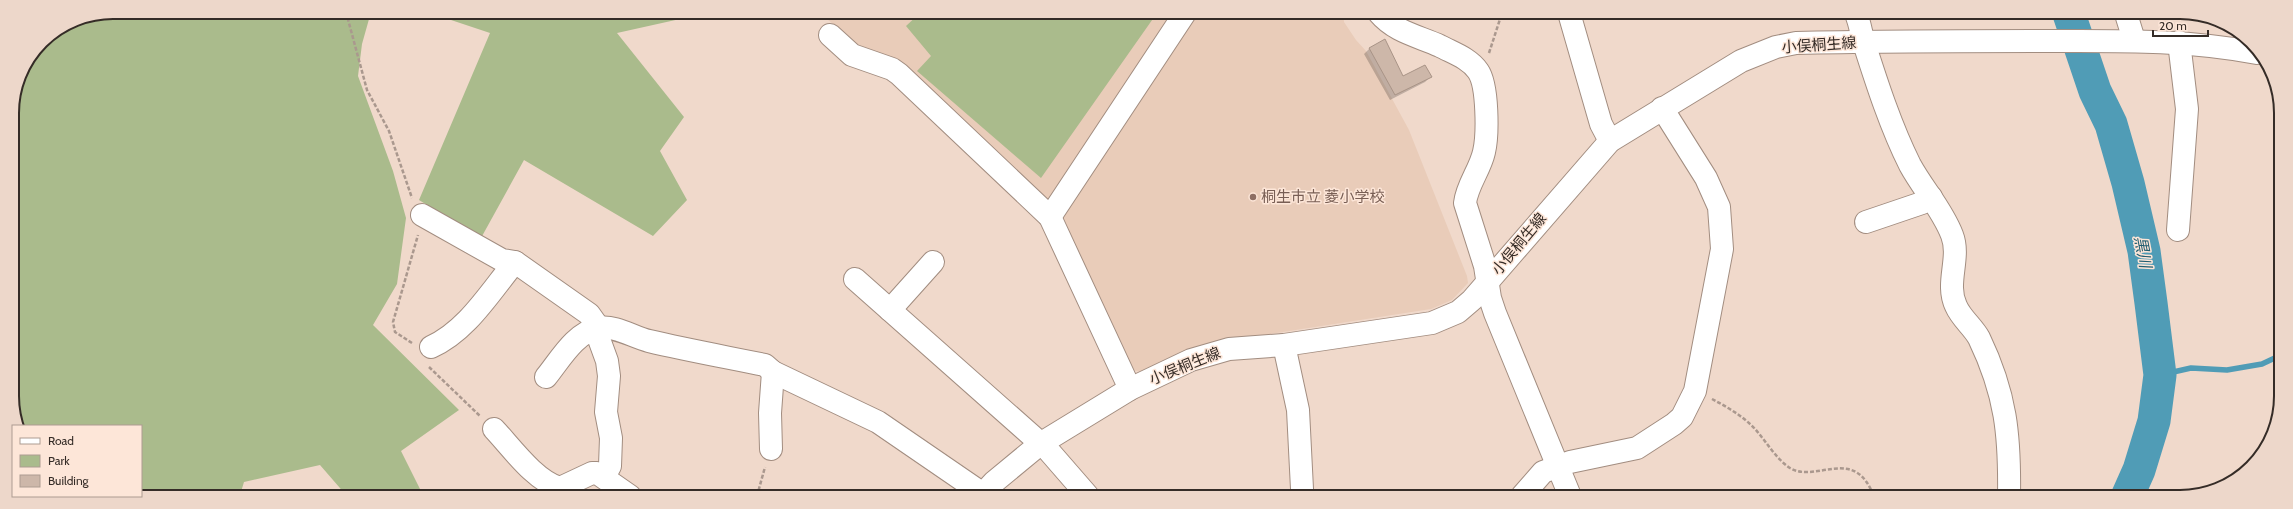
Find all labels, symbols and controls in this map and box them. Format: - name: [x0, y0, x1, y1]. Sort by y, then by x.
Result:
- scale bar: [2153, 12, 2208, 38]
- text: 20 m: [2159, 18, 2187, 33]
- street label: 小俣桐生線: [1781, 33, 1857, 57]
- place label: 桐生市立 菱小学校: [1261, 188, 1384, 206]
- marker: 桐生市立 菱小学校: [1248, 192, 1258, 202]
- street label: 小俣桐生線: [1488, 209, 1550, 279]
- water label: 黒川: [2131, 234, 2156, 271]
- street label: 小俣桐生線: [1147, 344, 1223, 388]
- legend: [12, 425, 142, 497]
- text: Road: [48, 433, 74, 448]
- text: Park: [48, 453, 70, 468]
- text: Building: [48, 473, 90, 488]

